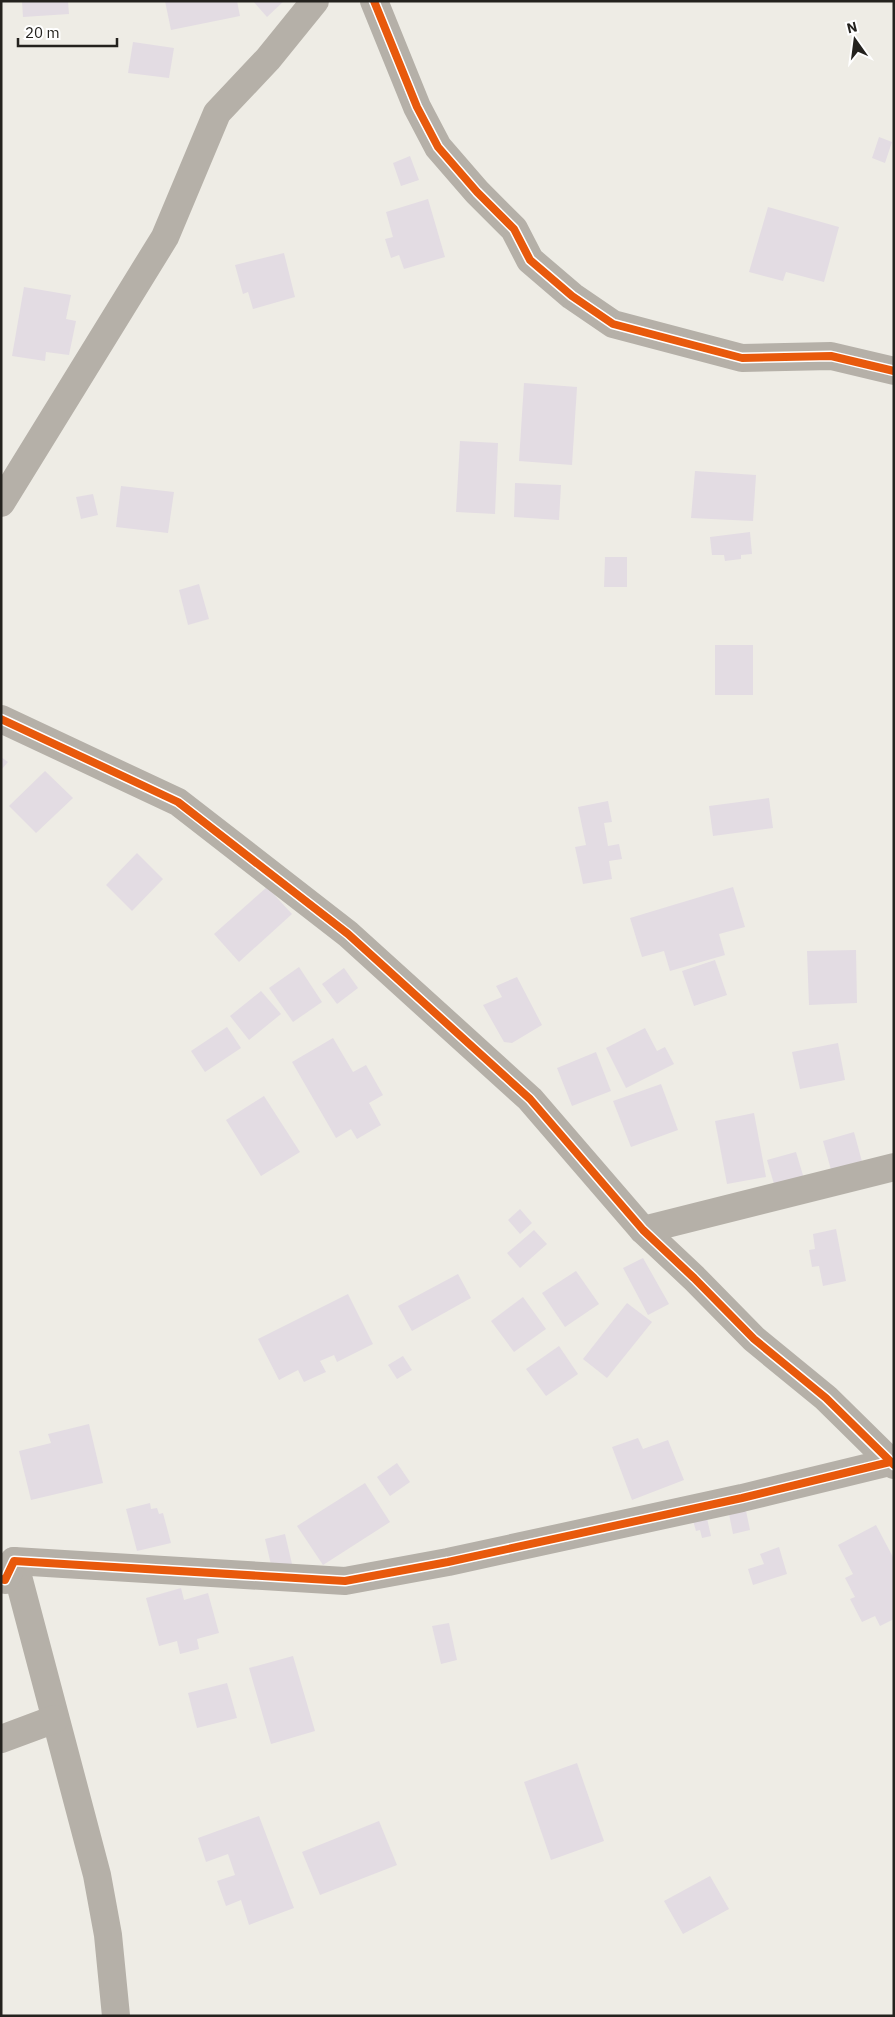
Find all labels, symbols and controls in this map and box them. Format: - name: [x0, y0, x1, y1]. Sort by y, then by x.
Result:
- scale bar: [18, 15, 116, 47]
- north arrow: [830, 15, 880, 65]
- text: N: [845, 17, 859, 37]
- text: 20 m: [25, 23, 60, 42]

